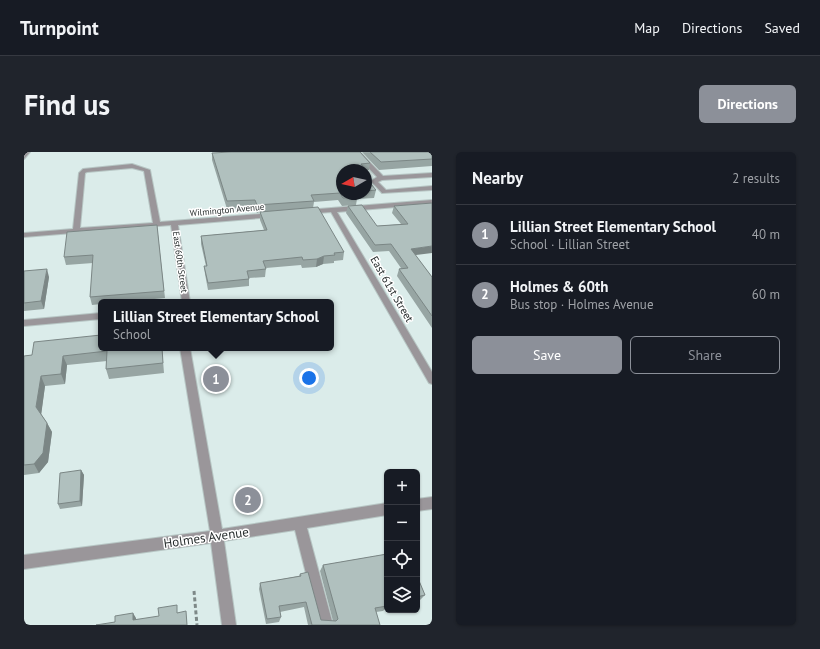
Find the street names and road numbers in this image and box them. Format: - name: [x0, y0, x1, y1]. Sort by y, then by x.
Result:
- street label: Wilmington Avenue: [189, 201, 265, 218]
- street label: East 60th Street: [171, 231, 190, 293]
- street label: East 61st Street: [367, 253, 417, 325]
- street label: Holmes Avenue: [162, 523, 250, 552]

